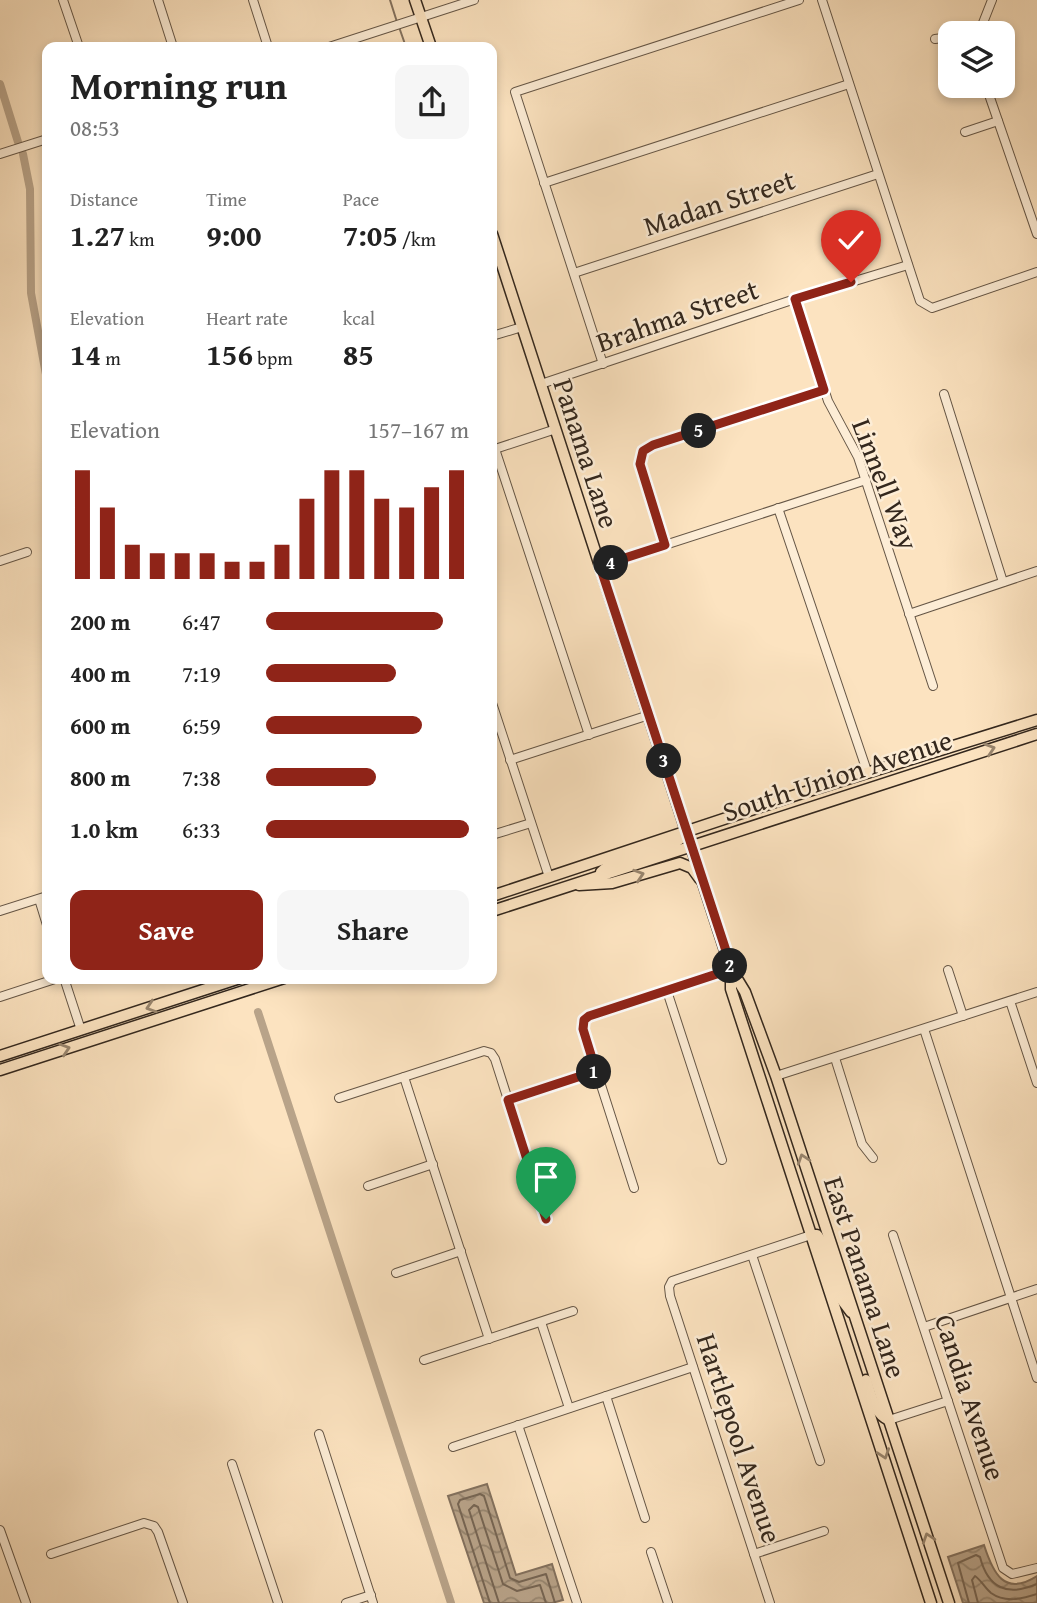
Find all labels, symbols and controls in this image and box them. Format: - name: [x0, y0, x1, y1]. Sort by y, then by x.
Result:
- map controls: [938, 21, 1015, 98]
- button: layers: [938, 21, 1015, 98]
- text: Morning run: [70, 57, 287, 113]
- button: share: [395, 65, 469, 139]
- text: 08:53: [70, 111, 120, 144]
- street label: Madan Street: [638, 158, 800, 246]
- text: Distance: [70, 185, 138, 213]
- text: Time: [206, 185, 247, 213]
- text: Pace: [343, 185, 379, 213]
- pin: [821, 210, 881, 282]
- text: 1.27: [70, 213, 125, 257]
- text: 9:00: [206, 213, 261, 257]
- text: 7:05: [343, 213, 398, 257]
- icon: check: [832, 221, 870, 259]
- text: km: [125, 225, 154, 253]
- text: /km: [398, 225, 436, 253]
- street label: Brahma Street: [590, 268, 764, 362]
- text: Elevation: [70, 304, 144, 332]
- text: Heart rate: [206, 304, 288, 332]
- text: kcal: [343, 304, 375, 332]
- text: 14: [70, 332, 101, 376]
- text: 156: [206, 332, 253, 376]
- text: 85: [343, 332, 374, 376]
- text: m: [101, 344, 121, 372]
- text: bpm: [253, 344, 293, 372]
- street label: Panama Lane: [544, 373, 630, 533]
- street label: Linnell Way: [842, 412, 930, 556]
- text: Elevation: [70, 413, 160, 446]
- text: 157–167 m: [368, 413, 469, 446]
- pin: 5: [682, 414, 716, 448]
- text: 5: [694, 416, 703, 444]
- pin: 4: [594, 546, 628, 580]
- text: 4: [606, 548, 615, 576]
- text: 200 m: [70, 605, 131, 638]
- text: 6:47: [182, 605, 221, 638]
- text: 400 m: [70, 657, 131, 690]
- text: 7:19: [182, 657, 221, 690]
- text: 600 m: [70, 709, 131, 742]
- text: 6:59: [182, 709, 221, 742]
- street label: South Union Avenue: [717, 719, 957, 831]
- one-way arrow: [983, 743, 995, 757]
- pin: 3: [646, 744, 682, 778]
- text: 3: [659, 746, 668, 774]
- text: 800 m: [70, 761, 131, 794]
- text: 7:38: [182, 761, 221, 794]
- text: 1.0 km: [70, 813, 138, 846]
- text: 6:33: [182, 813, 221, 846]
- one-way arrow: [633, 869, 645, 884]
- button: Save: [70, 890, 263, 970]
- button: Share: [277, 890, 469, 970]
- pin: 2: [712, 948, 748, 984]
- text: 2: [725, 951, 734, 979]
- one-way arrow: [146, 999, 158, 1013]
- one-way arrow: [58, 1043, 71, 1057]
- pin: 1: [576, 1054, 612, 1090]
- text: 1: [589, 1057, 598, 1085]
- pin: [516, 1147, 576, 1219]
- one-way arrow: [797, 1154, 811, 1166]
- icon: arrive: [527, 1158, 565, 1196]
- street label: East Panama Lane: [814, 1171, 918, 1383]
- street label: Candia Avenue: [925, 1309, 1017, 1485]
- street label: Hartlepool Avenue: [687, 1328, 793, 1548]
- one-way arrow: [875, 1448, 890, 1460]
- one-way arrow: [922, 1533, 936, 1545]

